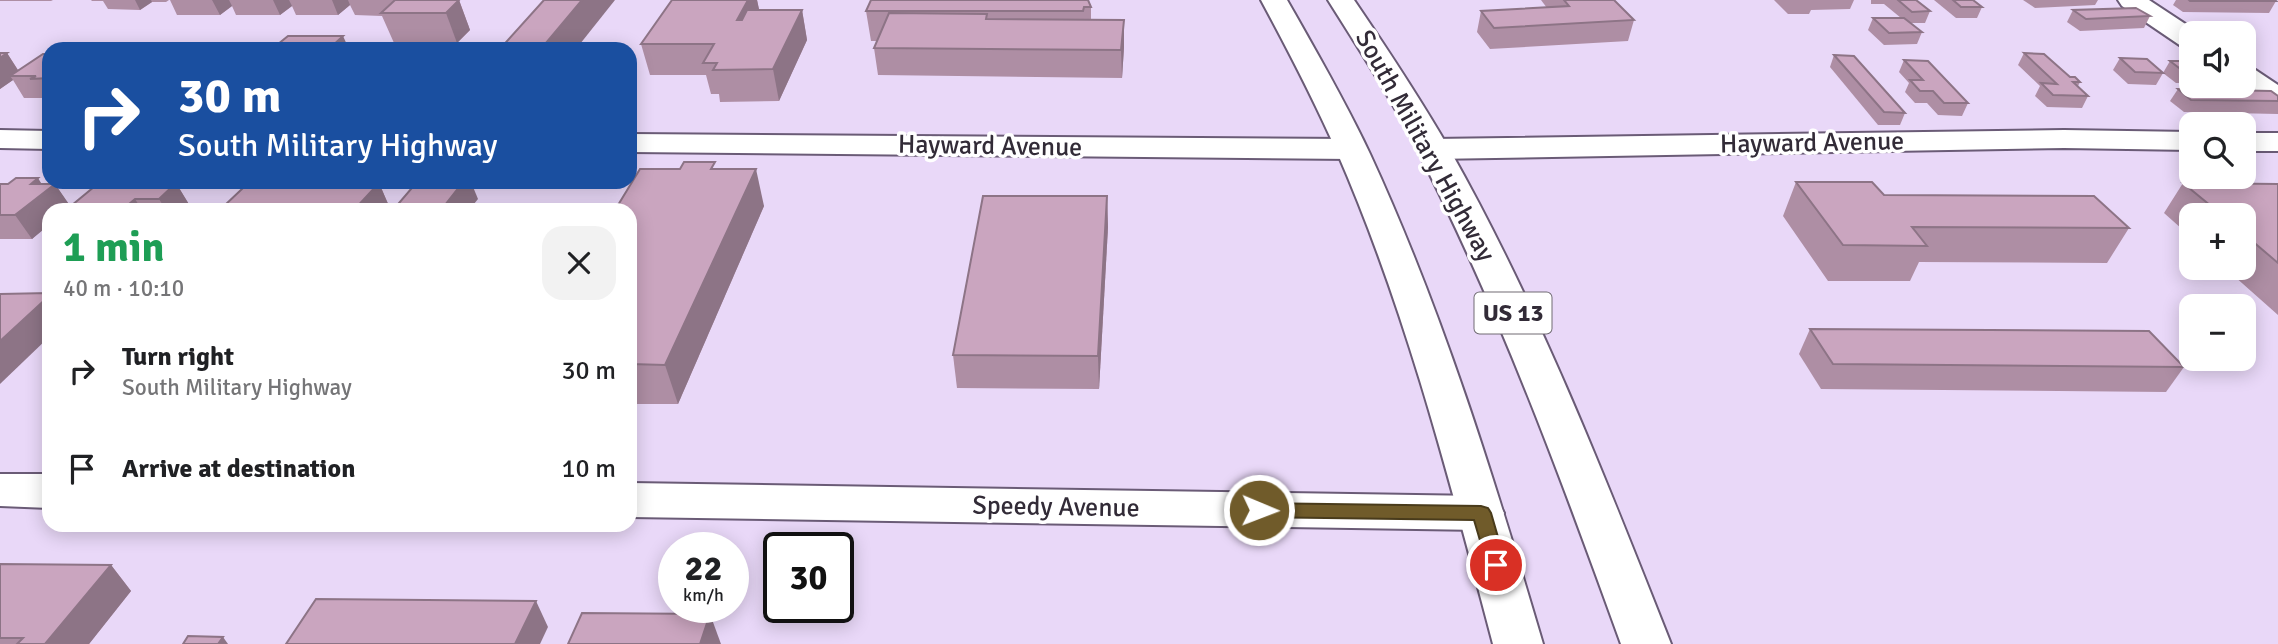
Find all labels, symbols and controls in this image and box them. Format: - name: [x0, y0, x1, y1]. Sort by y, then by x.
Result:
- map controls: [2179, 21, 2256, 371]
- button: sound: [2179, 21, 2256, 98]
- street label: South Military Highway: [1348, 25, 1502, 267]
- text: 30 m: [178, 66, 281, 126]
- icon: right: [63, 70, 154, 161]
- button: search: [2179, 112, 2256, 189]
- street label: Hayward Avenue: [1720, 125, 1904, 161]
- text: South Military Highway: [178, 126, 498, 165]
- street label: Hayward Avenue: [898, 128, 1082, 164]
- button: +: [2179, 203, 2256, 280]
- text: 1 min: [63, 222, 164, 273]
- button: close: [542, 226, 616, 300]
- text: 40 m · 10:10: [63, 274, 184, 303]
- road number: US 13: [1474, 292, 1552, 334]
- button: −: [2179, 294, 2256, 371]
- text: Turn right: [122, 341, 234, 373]
- icon: right: [63, 352, 101, 390]
- text: 30 m: [561, 355, 616, 387]
- text: South Military Highway: [122, 373, 352, 402]
- icon: arrive: [63, 450, 101, 488]
- text: Arrive at destination: [122, 453, 355, 485]
- text: 10 m: [561, 453, 616, 485]
- position arrow: [1222, 473, 1296, 547]
- street label: Speedy Avenue: [972, 490, 1140, 524]
- speed limit sign: 30: [763, 532, 854, 623]
- pin: [1466, 535, 1526, 595]
- icon: arrive: [1477, 546, 1515, 584]
- text: 22: [685, 547, 722, 590]
- text: km/h: [683, 584, 724, 606]

